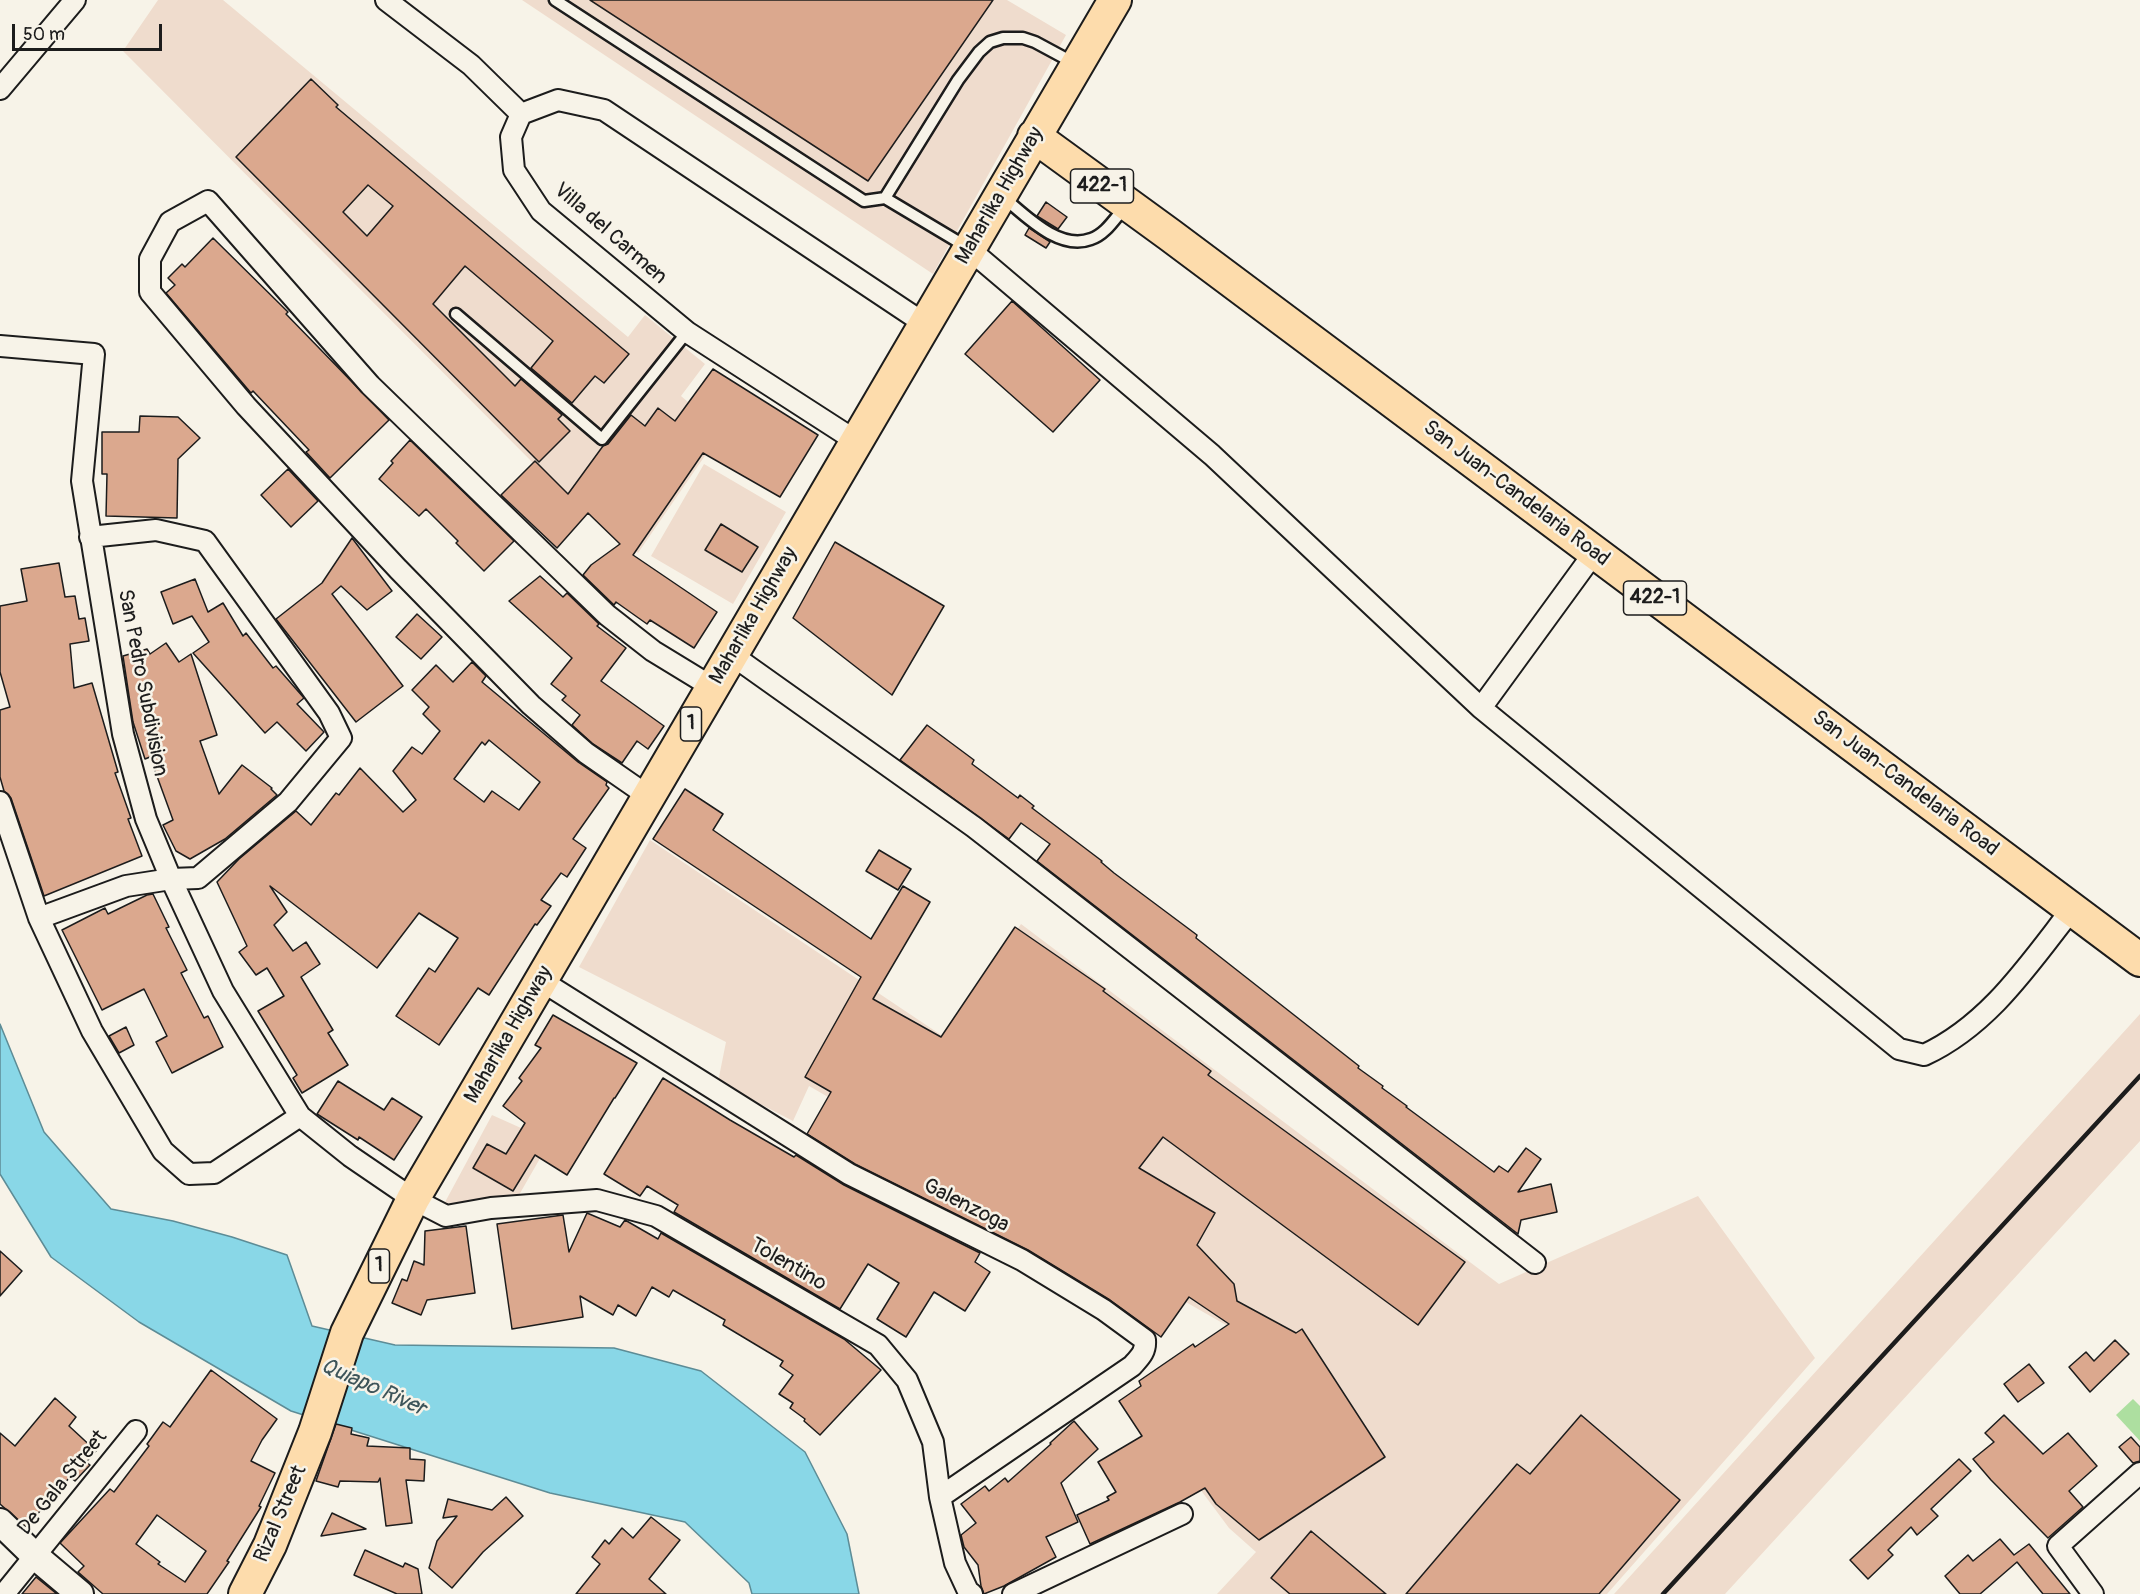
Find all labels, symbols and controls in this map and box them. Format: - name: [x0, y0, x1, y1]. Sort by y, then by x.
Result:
- scale bar: [15, 12, 165, 50]
- text: 50 m: [23, 23, 65, 46]
- street label: Maharlika Highway: [950, 123, 1050, 269]
- road number: 422-1: [1070, 169, 1134, 203]
- street label: Villa del Carmen: [548, 178, 672, 290]
- street label: San Juan-Candelaria Road: [1418, 416, 1614, 572]
- street label: Maharlika Highway: [704, 543, 804, 689]
- road number: 422-1: [1624, 581, 1686, 615]
- street label: San Pedro Subdivision: [112, 587, 172, 779]
- street label: San Juan-Candelaria Road: [1807, 706, 2003, 862]
- road number: 1: [680, 707, 702, 741]
- street label: Maharlika Highway: [459, 962, 559, 1108]
- street label: Galenzoga: [919, 1174, 1013, 1238]
- street label: Tolentino: [745, 1233, 831, 1297]
- road number: 1: [368, 1249, 389, 1283]
- water label: Quiapo River: [317, 1353, 429, 1423]
- street label: De Gala Street: [13, 1425, 113, 1541]
- street label: Rizal Street: [249, 1462, 313, 1566]

